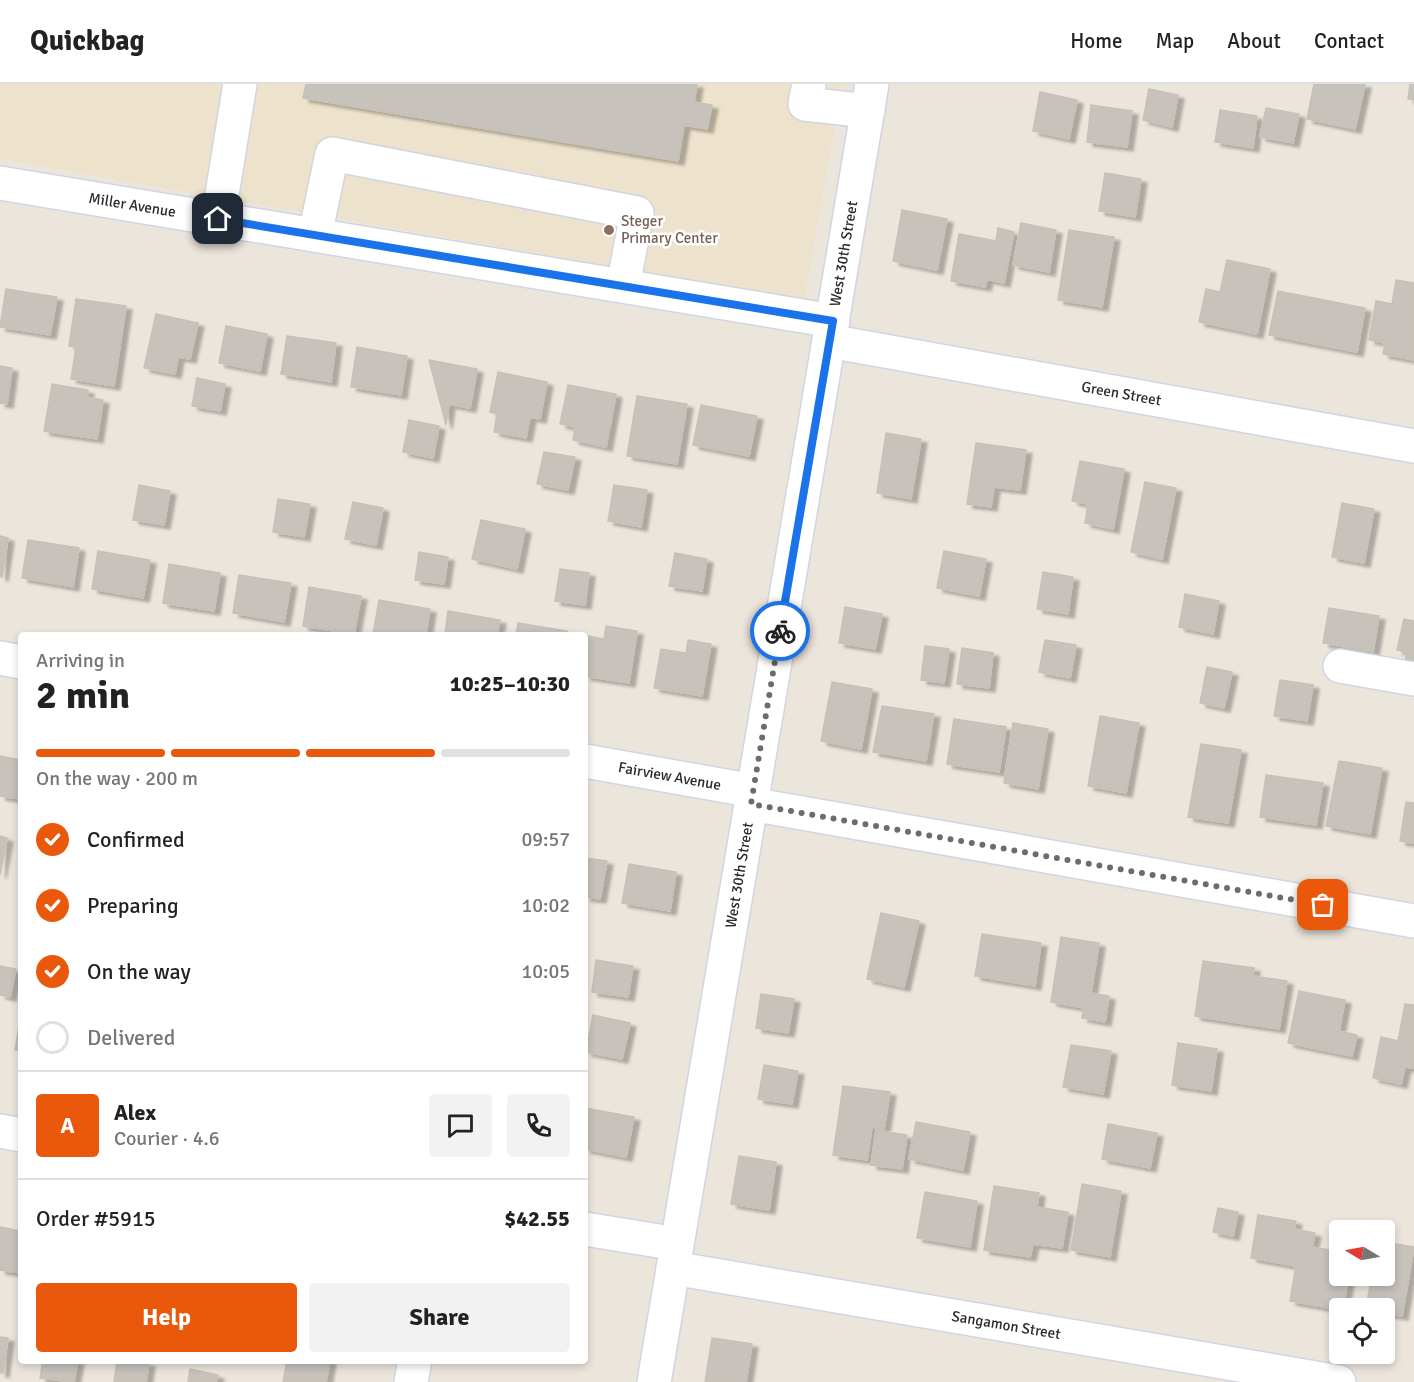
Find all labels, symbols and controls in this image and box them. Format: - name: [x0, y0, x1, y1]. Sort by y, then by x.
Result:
- text: Quickbag: [30, 24, 145, 58]
- text: Home: [1070, 28, 1123, 54]
- text: Map: [1156, 28, 1194, 54]
- text: About: [1227, 28, 1281, 54]
- text: Contact: [1314, 28, 1384, 54]
- street label: Miller Avenue: [87, 189, 177, 221]
- pin: [192, 193, 243, 244]
- street label: West 30th Street: [826, 200, 861, 308]
- icon: home: [201, 202, 234, 235]
- place label: Steger Primary Center: [621, 212, 718, 247]
- marker: Steger Primary Center: [602, 223, 616, 237]
- street label: Green Street: [1080, 377, 1163, 409]
- courier: [750, 601, 810, 661]
- icon: bike: [764, 615, 797, 648]
- text: Arriving in: [36, 648, 125, 673]
- text: 10:25–10:30: [450, 670, 570, 697]
- text: 2 min: [36, 671, 130, 719]
- street label: Fairview Avenue: [617, 758, 723, 794]
- text: On the way · 200 m: [36, 766, 198, 791]
- street label: West 30th Street: [721, 821, 757, 929]
- icon: check: [36, 823, 69, 856]
- text: Confirmed: [87, 826, 185, 853]
- text: 09:57: [521, 827, 570, 852]
- pin: [1297, 879, 1348, 930]
- icon: bag: [1306, 888, 1339, 921]
- icon: check: [36, 889, 69, 922]
- text: Preparing: [87, 892, 179, 919]
- text: 10:02: [521, 893, 570, 918]
- icon: check: [36, 955, 69, 988]
- text: On the way: [87, 958, 191, 985]
- text: 10:05: [521, 959, 570, 984]
- text: Delivered: [87, 1024, 175, 1051]
- button: chat: [429, 1094, 492, 1157]
- button: phone: [507, 1094, 570, 1157]
- text: Alex: [114, 1099, 156, 1126]
- text: A: [60, 1112, 75, 1139]
- text: Courier · 4.6: [114, 1126, 220, 1151]
- text: Order #5915: [36, 1205, 156, 1232]
- text: $42.55: [504, 1205, 570, 1232]
- north arrow: [1329, 1220, 1395, 1286]
- map controls: [1329, 1220, 1395, 1364]
- button: Help: [36, 1283, 297, 1352]
- button: Share: [309, 1283, 570, 1352]
- button: locate: [1329, 1298, 1395, 1364]
- street label: Sangamon Street: [950, 1307, 1062, 1343]

